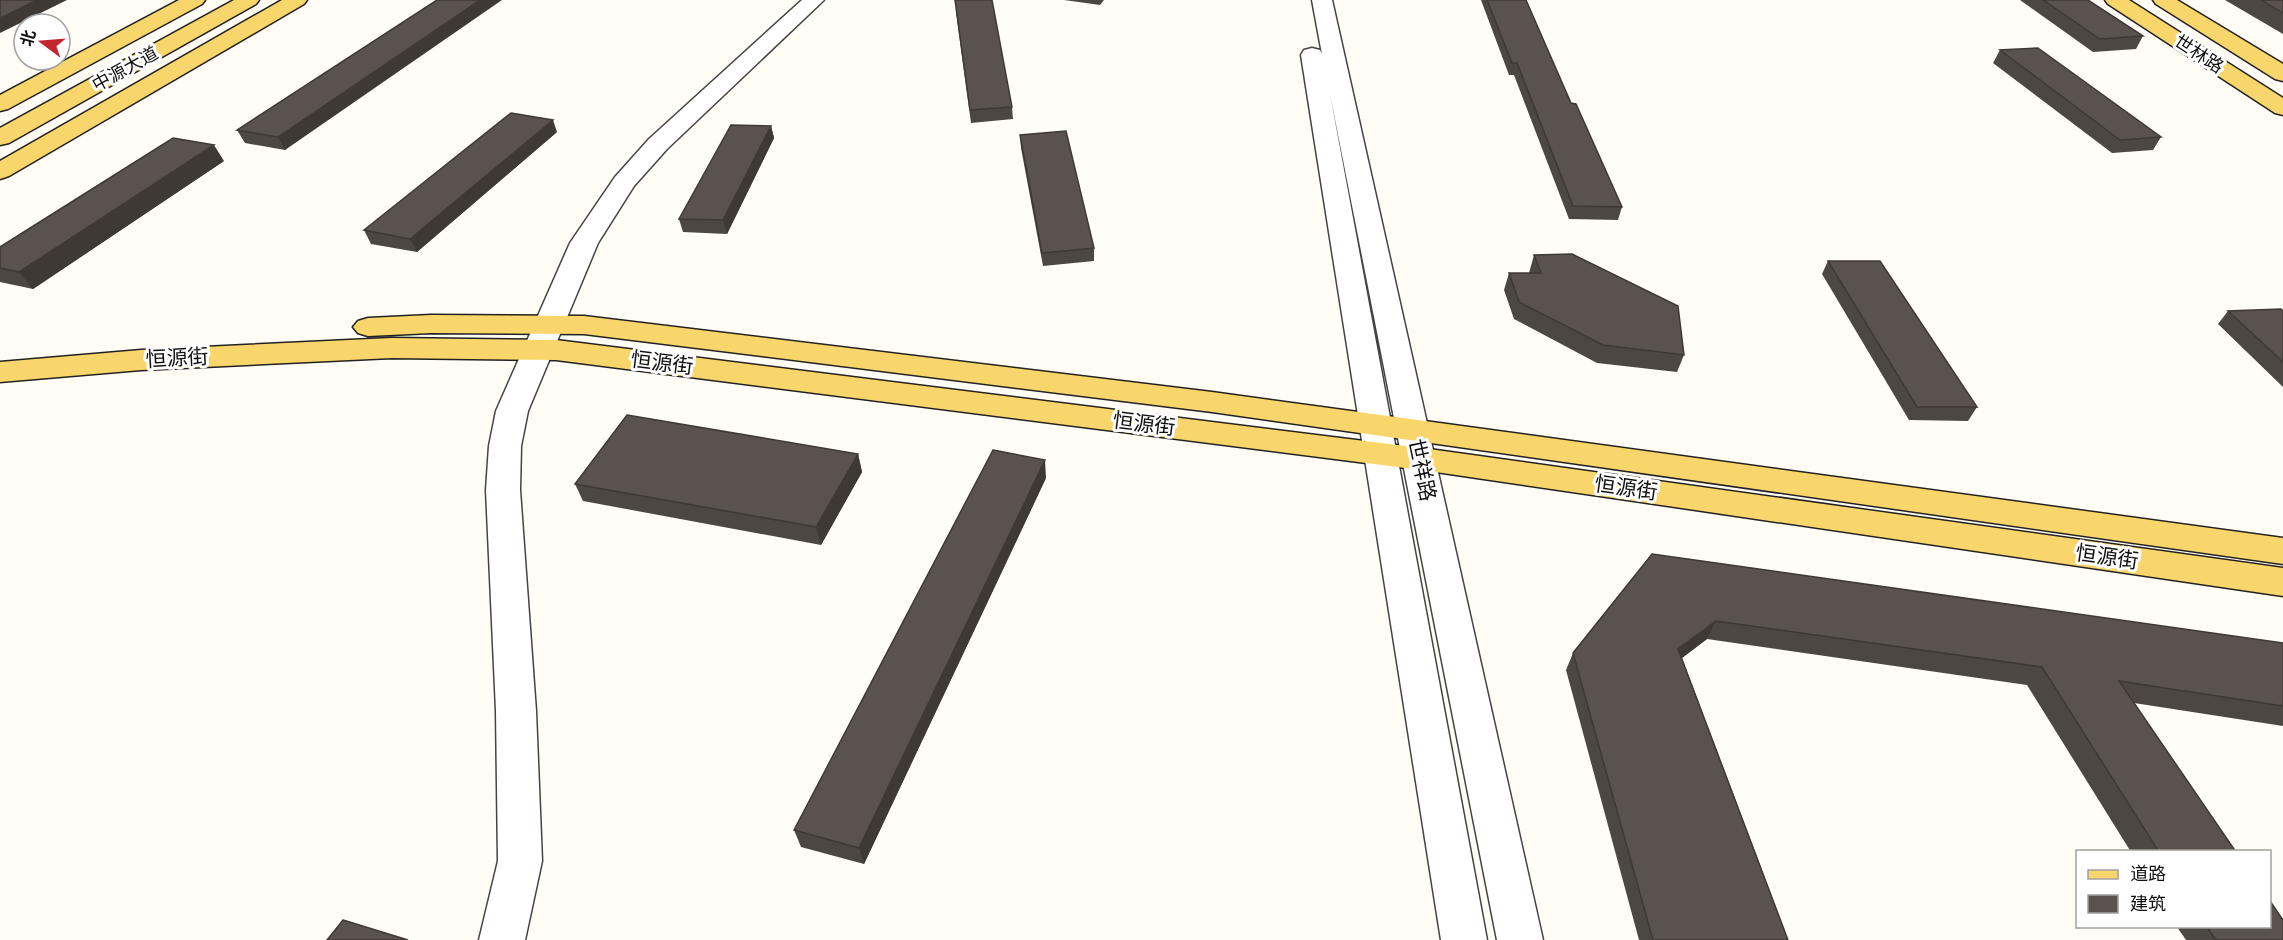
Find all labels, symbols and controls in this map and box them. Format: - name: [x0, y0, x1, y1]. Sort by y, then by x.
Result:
- north arrow: [12, 12, 72, 72]
- text: 北: [13, 27, 40, 49]
- street label: 世林路: [2170, 27, 2230, 79]
- street label: 中源大道: [86, 38, 162, 97]
- street label: 恒源街: [145, 338, 209, 373]
- street label: 恒源街: [629, 341, 695, 380]
- street label: 恒源街: [1111, 402, 1177, 441]
- street label: 世祥路: [1403, 435, 1446, 504]
- street label: 恒源街: [1593, 466, 1660, 505]
- street label: 恒源街: [2074, 535, 2141, 574]
- legend: [2076, 850, 2271, 928]
- text: 道路: [2130, 859, 2166, 886]
- text: 建筑: [2130, 889, 2166, 916]

